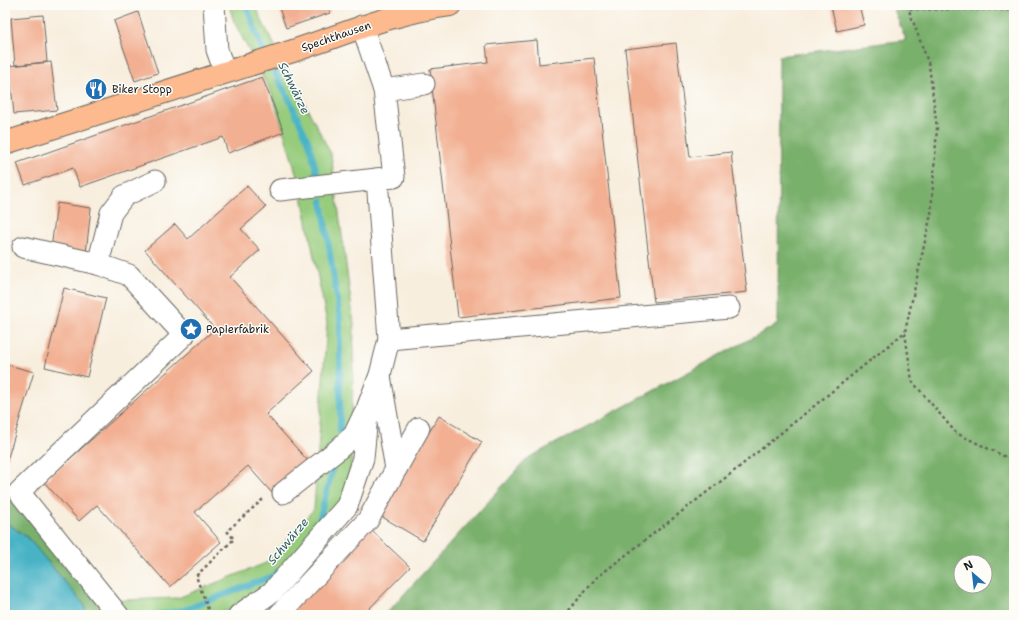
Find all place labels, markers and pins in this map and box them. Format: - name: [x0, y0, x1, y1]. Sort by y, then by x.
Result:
- restaurant icon: Biker Stopp: [83, 76, 109, 102]
- place label: Biker Stopp: [112, 82, 172, 97]
- place icon: Papierfabrik: [178, 316, 204, 342]
- place label: Papierfabrik: [206, 322, 269, 337]

